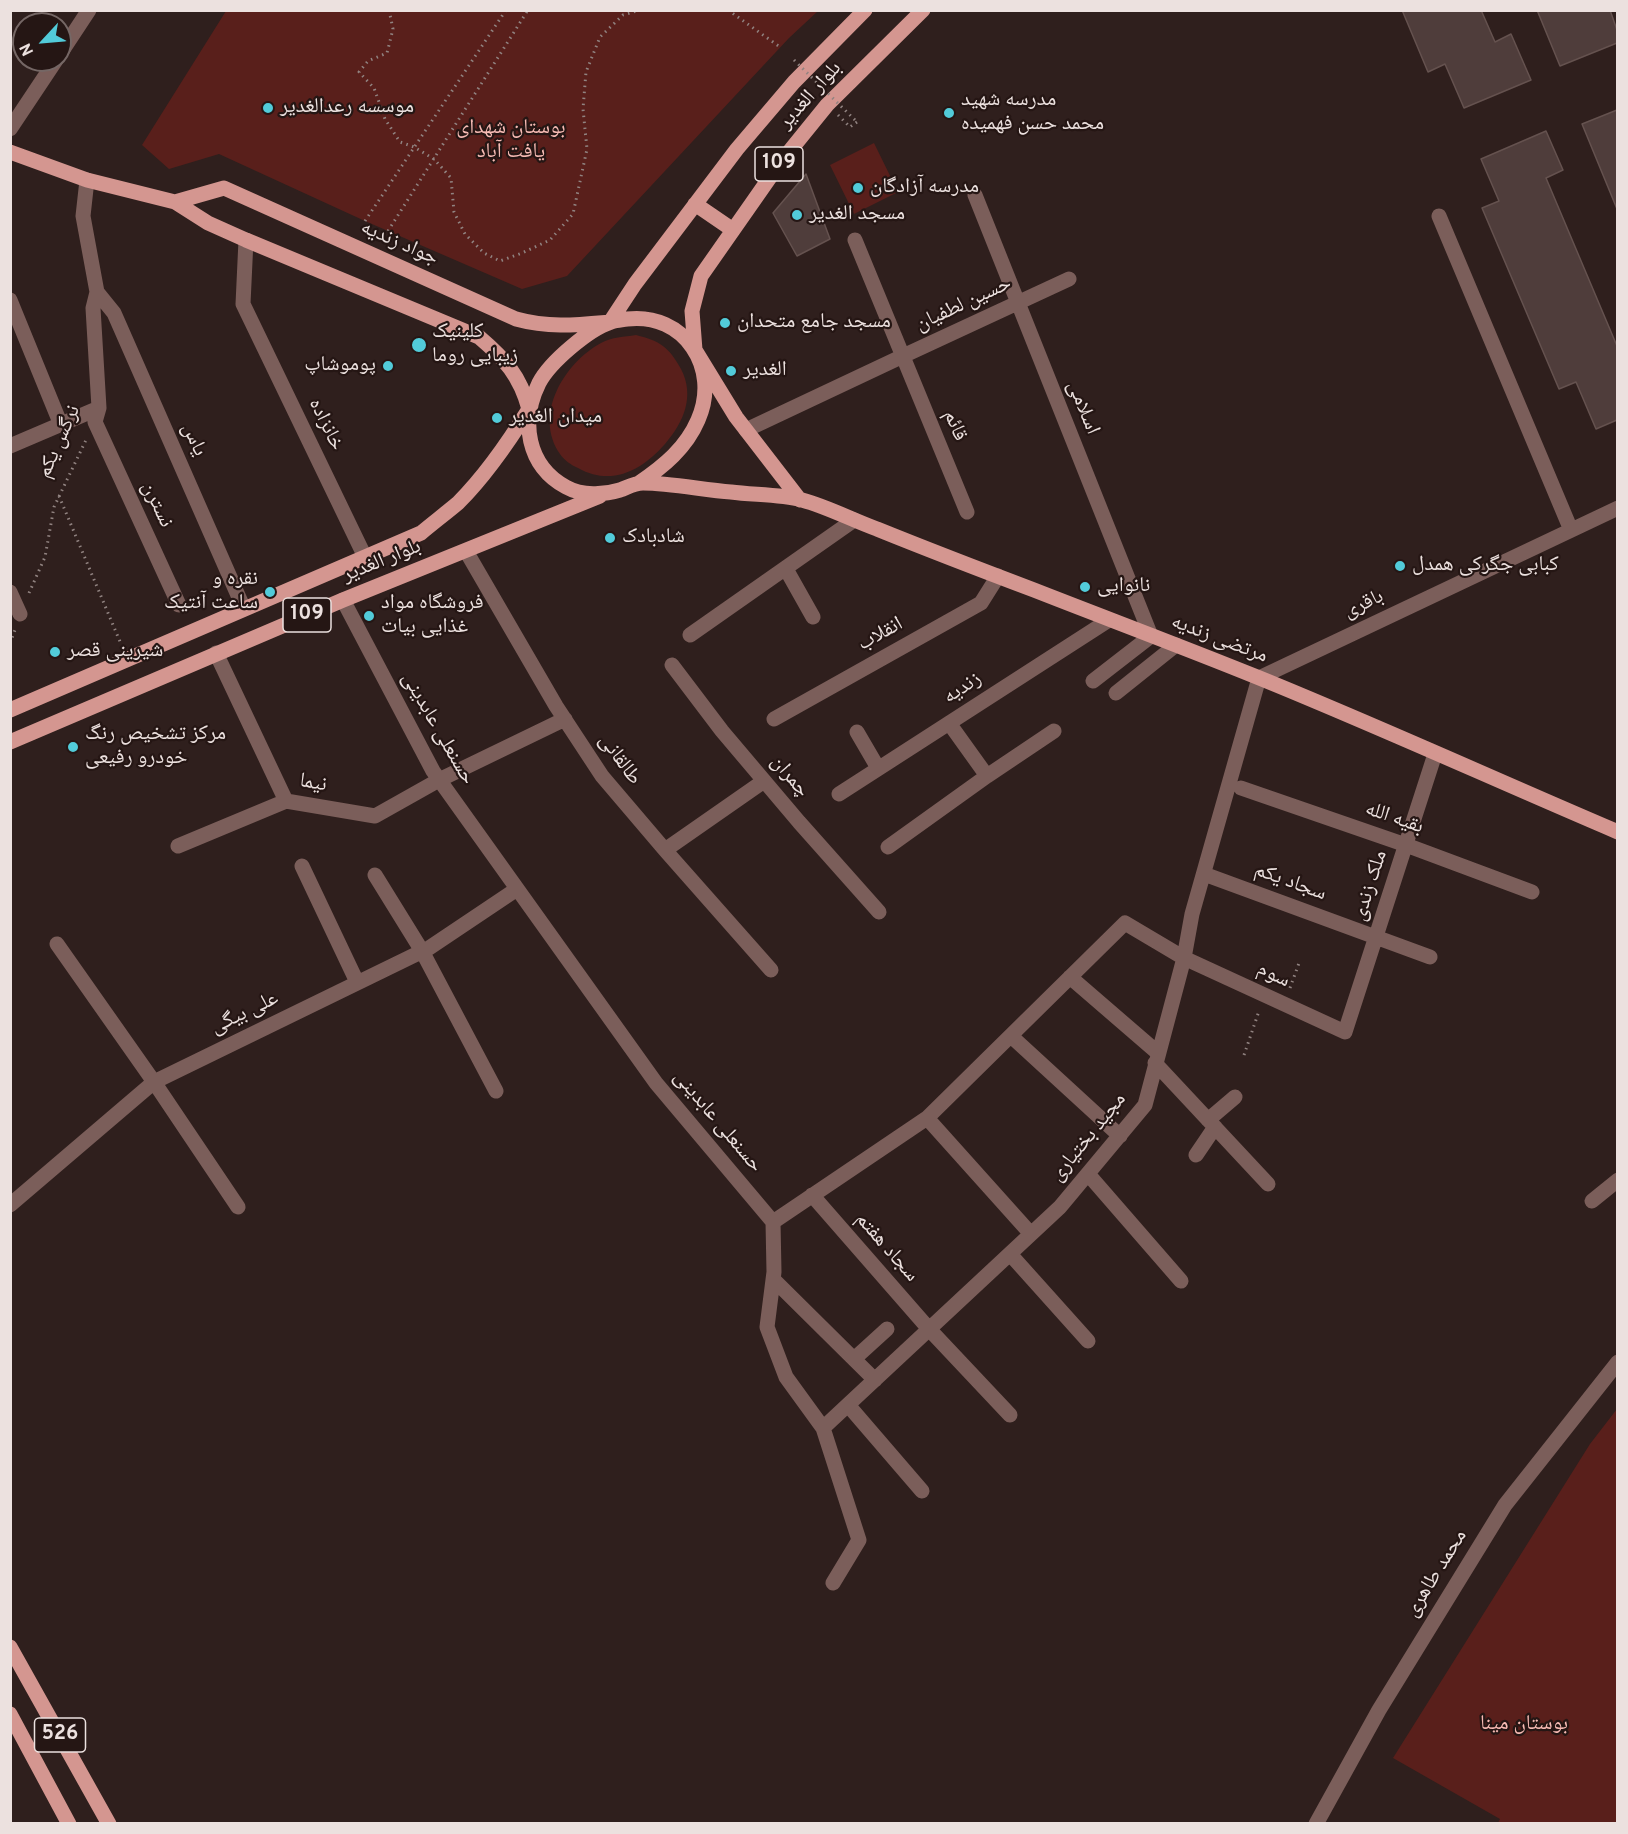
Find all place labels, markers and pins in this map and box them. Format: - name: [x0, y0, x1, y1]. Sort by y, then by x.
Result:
- place label: مدرسه شهید محمد حسن فهمیده: [961, 88, 1104, 138]
- place label: موسسه رعدالغدیر: [280, 95, 414, 121]
- marker: موسسه رعدالغدیر: [261, 101, 275, 115]
- marker: مدرسه شهید محمد حسن فهمیده: [942, 106, 956, 120]
- place label: مدرسه آزادگان: [870, 175, 979, 201]
- marker: مدرسه آزادگان: [851, 181, 865, 195]
- place label: مسجد الغدیر: [809, 202, 905, 228]
- marker: مسجد الغدیر: [790, 208, 804, 222]
- place label: مسجد جامع متحدان: [737, 310, 891, 336]
- marker: مسجد جامع متحدان: [718, 316, 732, 330]
- place label: کلینیک زیبایی روما: [432, 320, 518, 370]
- marker: کلینیک زیبایی روما: [410, 336, 428, 354]
- place label: پوموشاپ: [304, 353, 376, 379]
- place label: الغدیر: [743, 358, 787, 384]
- marker: پوموشاپ: [381, 359, 395, 373]
- marker: الغدیر: [724, 364, 738, 378]
- place label: میدان الغدیر: [509, 405, 602, 431]
- marker: میدان الغدیر: [490, 411, 504, 425]
- place label: شادبادک: [622, 525, 685, 551]
- marker: شادبادک: [603, 531, 617, 545]
- place label: کبابی جگرکی همدل: [1412, 553, 1559, 579]
- marker: کبابی جگرکی همدل: [1393, 559, 1407, 573]
- place label: نقره و ساعت آنتیک: [164, 567, 258, 617]
- place label: نانوایی: [1097, 574, 1150, 600]
- marker: نانوایی: [1078, 580, 1092, 594]
- marker: نقره و ساعت آنتیک: [263, 585, 277, 599]
- place label: فروشگاه مواد غذایی بیات: [381, 591, 484, 641]
- marker: فروشگاه مواد غذایی بیات: [362, 609, 376, 623]
- place label: شیرینی قصر: [67, 639, 163, 665]
- marker: شیرینی قصر: [48, 645, 62, 659]
- place label: مرکز تشخیص رنگ خودرو رفیعی: [85, 722, 226, 772]
- marker: مرکز تشخیص رنگ خودرو رفیعی: [66, 740, 80, 754]

